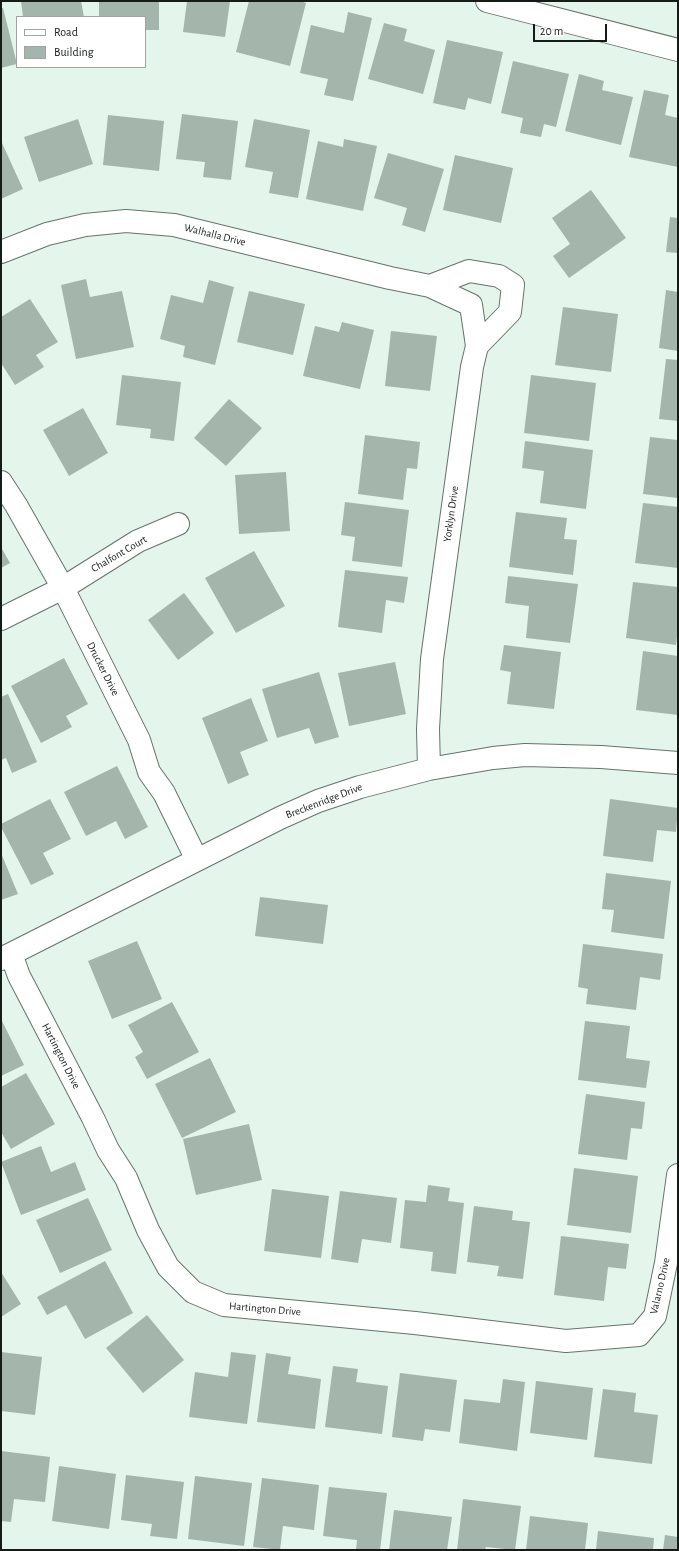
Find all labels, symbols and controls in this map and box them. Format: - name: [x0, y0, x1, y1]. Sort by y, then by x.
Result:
- legend: [16, 16, 146, 68]
- scale bar: [535, 16, 609, 42]
- text: 20 m: [540, 25, 563, 37]
- text: Road: [54, 26, 78, 38]
- text: Building: [54, 46, 94, 58]
- street label: Walhalla Drive: [183, 221, 247, 249]
- street label: Yorklyn Drive: [441, 485, 461, 543]
- street label: Chalfont Court: [89, 533, 149, 575]
- street label: Drucker Drive: [84, 640, 122, 698]
- street label: Breckenridge Drive: [284, 780, 364, 822]
- street label: Hartington Drive: [39, 1021, 83, 1091]
- street label: Valarno Drive: [647, 1256, 673, 1316]
- street label: Hartington Drive: [229, 1299, 301, 1319]

